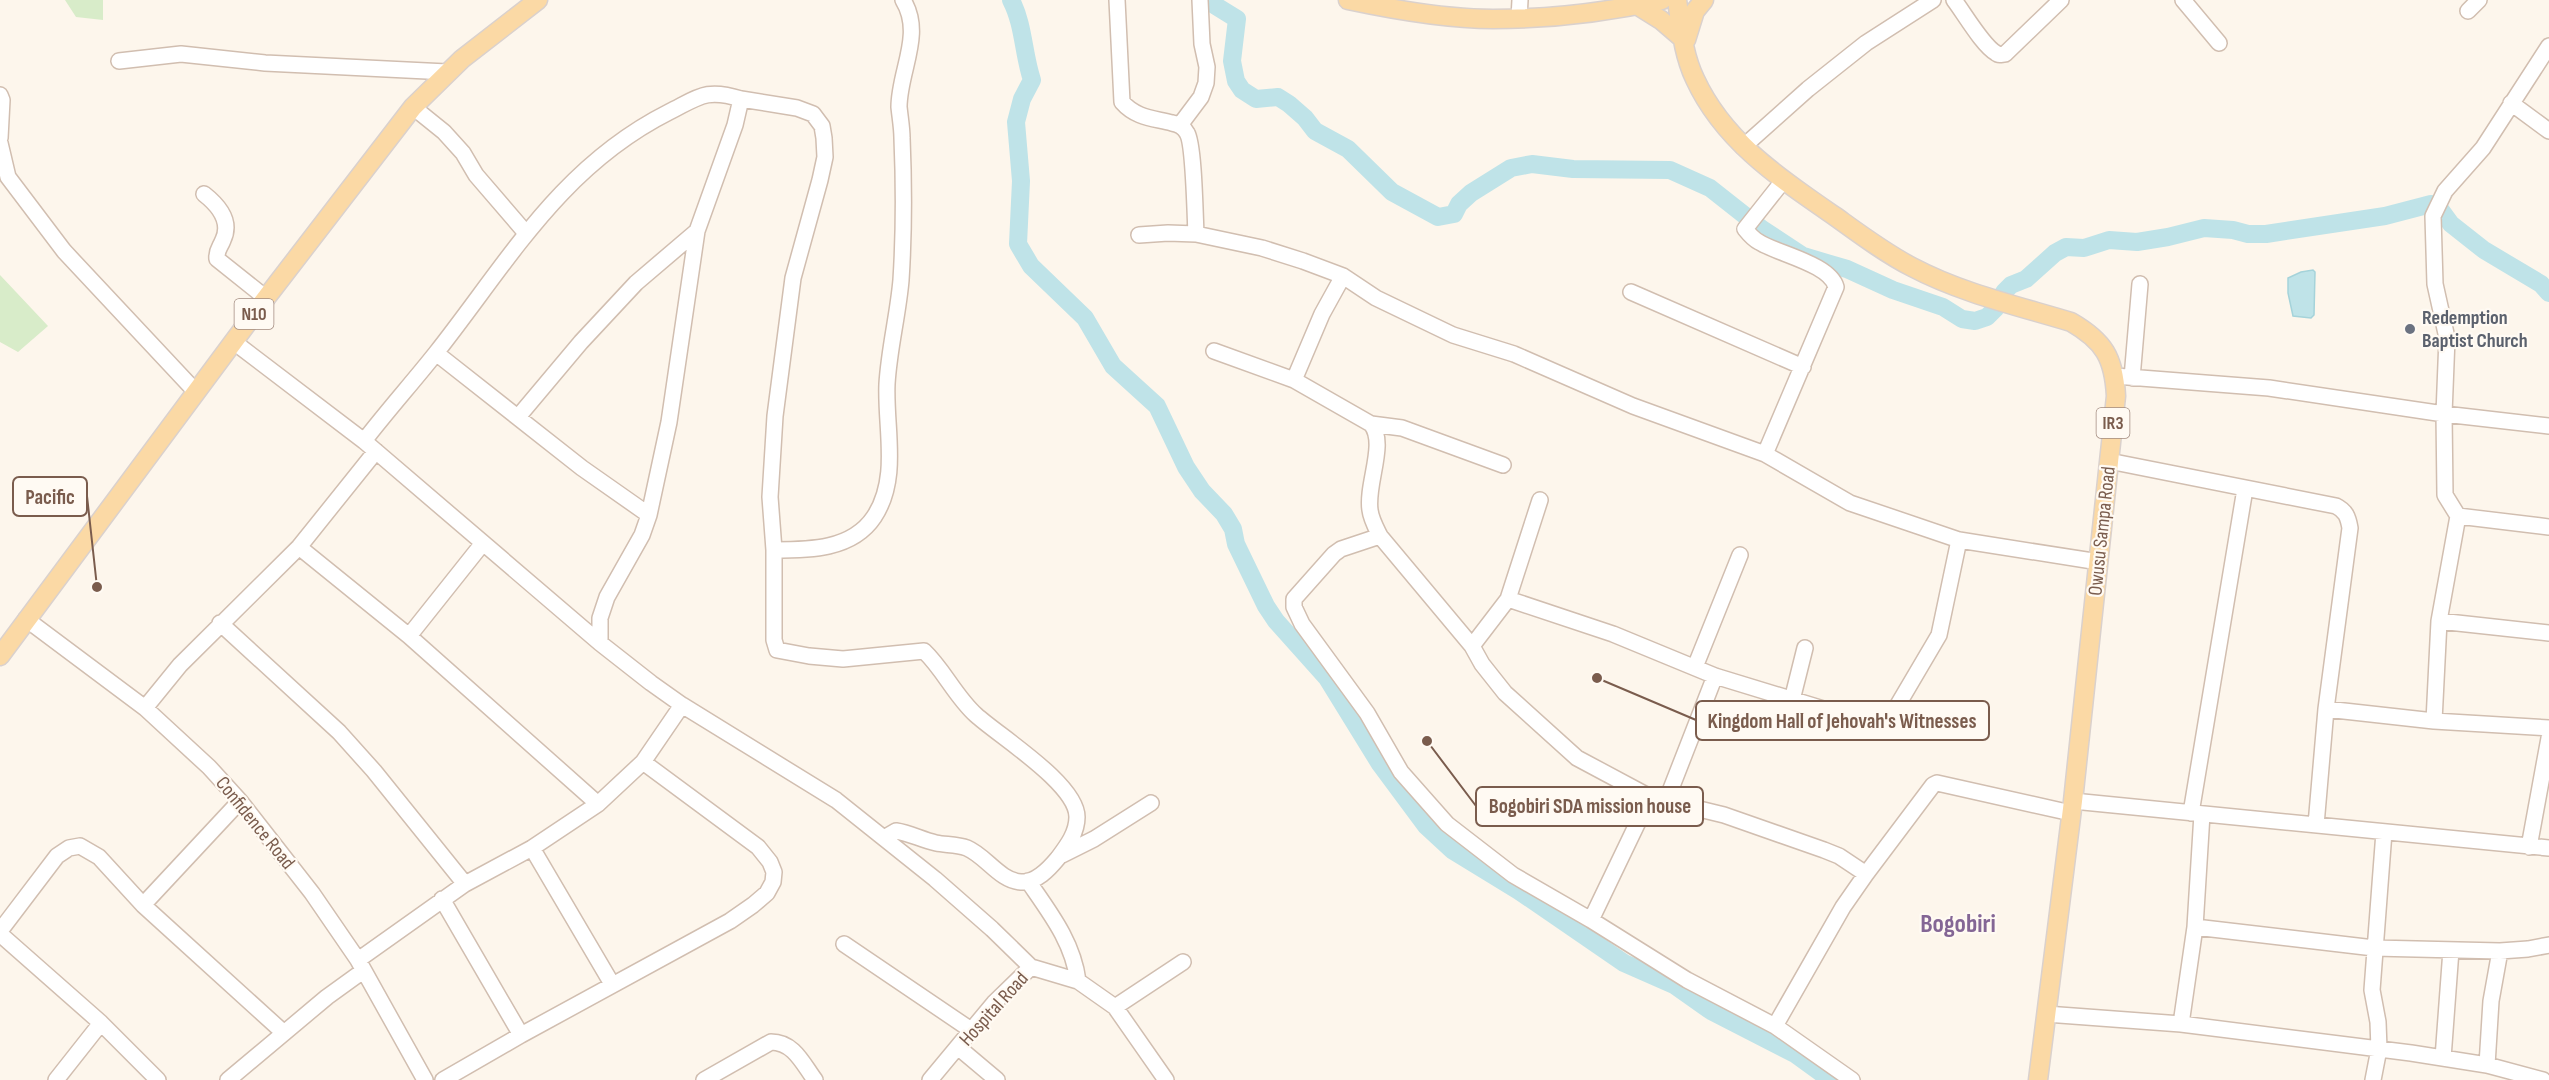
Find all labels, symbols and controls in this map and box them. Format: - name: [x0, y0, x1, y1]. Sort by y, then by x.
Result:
- road number: N10: [234, 299, 274, 329]
- place label: Redemption Baptist Church: [2422, 306, 2528, 353]
- marker: Redemption Baptist Church: [2403, 322, 2417, 336]
- road number: IR3: [2096, 408, 2130, 438]
- street label: Owusu Sampa Road: [2083, 465, 2121, 597]
- callout: Pacific: [13, 477, 87, 516]
- text: Pacific: [25, 485, 75, 510]
- callout: Kingdom Hall of Jehovah's Witnesses: [1696, 701, 1989, 740]
- text: Kingdom Hall of Jehovah's Witnesses: [1708, 709, 1976, 734]
- street label: Confidence Road: [210, 772, 300, 874]
- callout: Bogobiri SDA mission house: [1476, 787, 1703, 826]
- text: Bogobiri SDA mission house: [1489, 794, 1691, 819]
- district label: Bogobiri: [1920, 909, 1996, 940]
- street label: Hospital Road: [954, 967, 1034, 1051]

